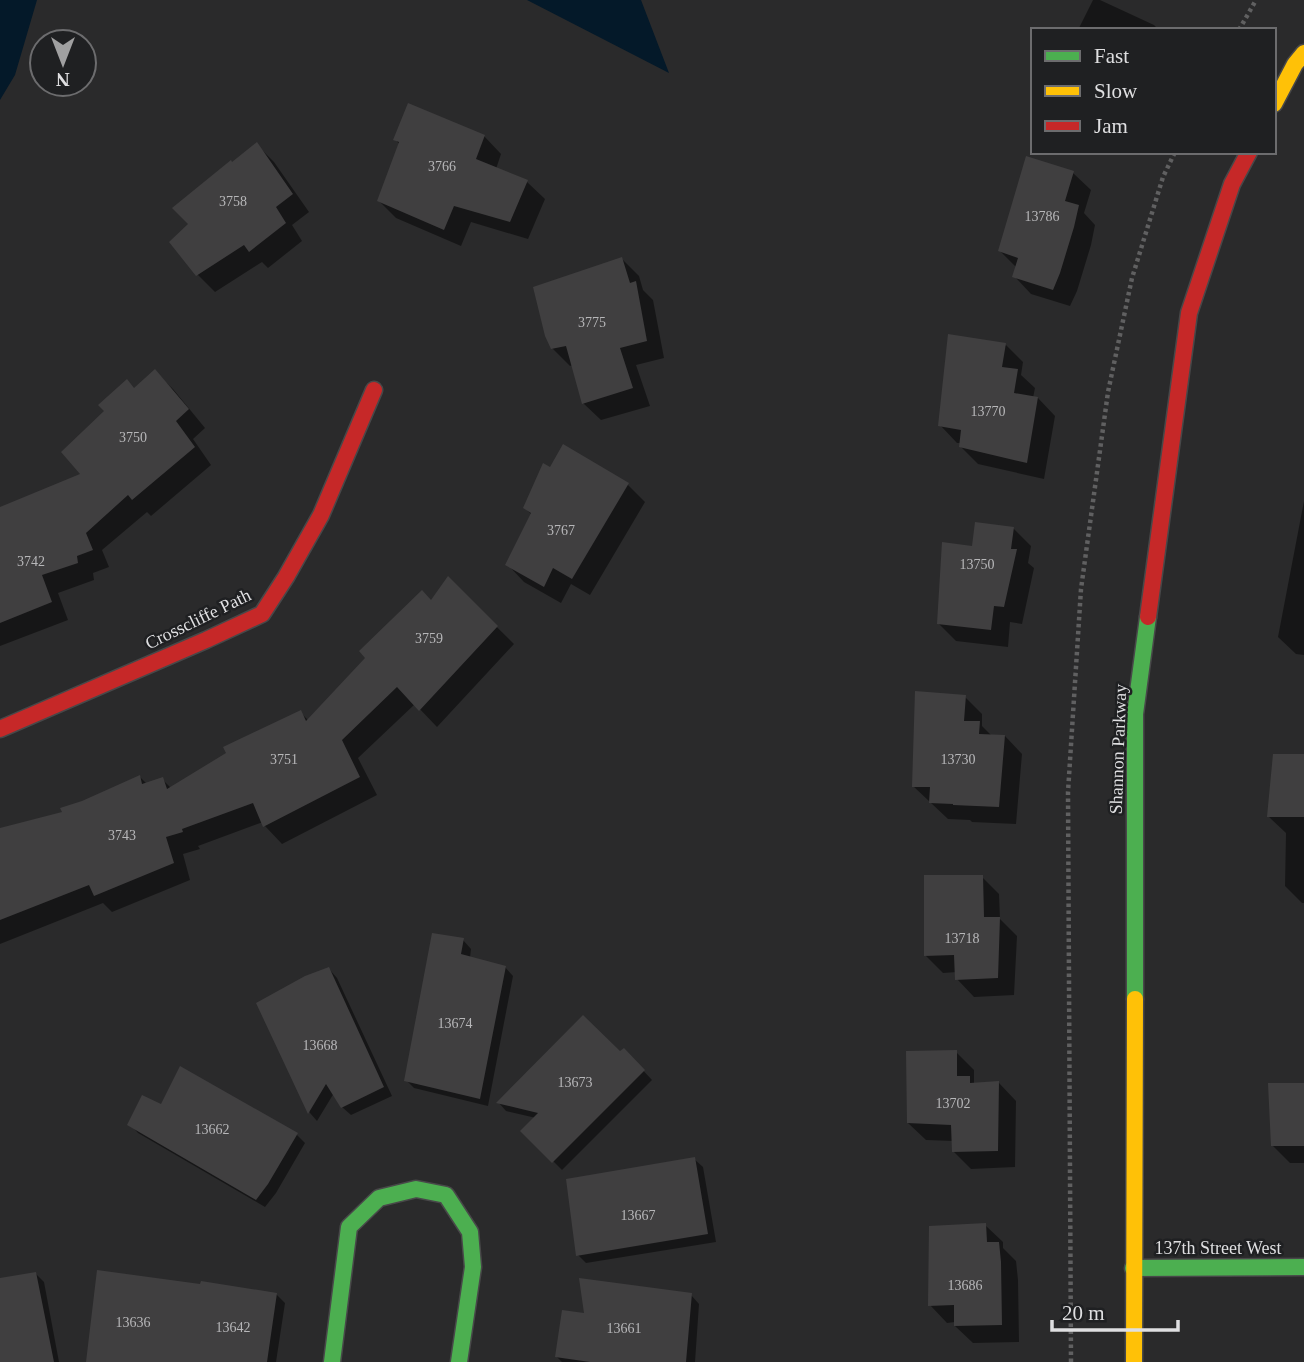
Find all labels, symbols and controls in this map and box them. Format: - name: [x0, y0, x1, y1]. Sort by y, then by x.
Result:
- north arrow: [28, 28, 98, 98]
- legend: [1031, 28, 1276, 154]
- text: Fast: [1094, 44, 1129, 68]
- text: N: [56, 69, 70, 90]
- text: Slow: [1094, 79, 1138, 103]
- text: Jam: [1094, 114, 1128, 138]
- house number: 3766: [428, 159, 456, 174]
- house number: 3758: [219, 194, 247, 209]
- house number: 13786: [1025, 209, 1060, 224]
- house number: 3775: [578, 315, 606, 330]
- house number: 13770: [971, 404, 1006, 419]
- house number: 3750: [119, 430, 147, 445]
- house number: 3767: [547, 523, 575, 538]
- house number: 3742: [17, 554, 45, 569]
- house number: 13750: [960, 557, 995, 572]
- street label: Crosscliffe Path: [142, 585, 254, 653]
- house number: 3759: [415, 631, 443, 646]
- street label: Shannon Parkway: [1106, 683, 1130, 815]
- house number: 3751: [270, 752, 298, 767]
- house number: 13730: [941, 752, 976, 767]
- house number: 3743: [108, 828, 136, 843]
- house number: 13718: [945, 931, 980, 946]
- house number: 13674: [438, 1016, 473, 1031]
- house number: 13668: [303, 1038, 338, 1053]
- house number: 13673: [558, 1075, 593, 1090]
- house number: 13702: [936, 1096, 971, 1111]
- house number: 13662: [195, 1122, 230, 1137]
- house number: 13667: [621, 1208, 656, 1223]
- street label: 137th Street West: [1154, 1238, 1282, 1258]
- house number: 13686: [948, 1278, 983, 1293]
- scale bar: [1052, 1288, 1178, 1332]
- text: 20 m: [1062, 1301, 1105, 1325]
- house number: 13636: [116, 1315, 151, 1330]
- house number: 13642: [216, 1320, 251, 1335]
- house number: 13661: [607, 1321, 642, 1336]

